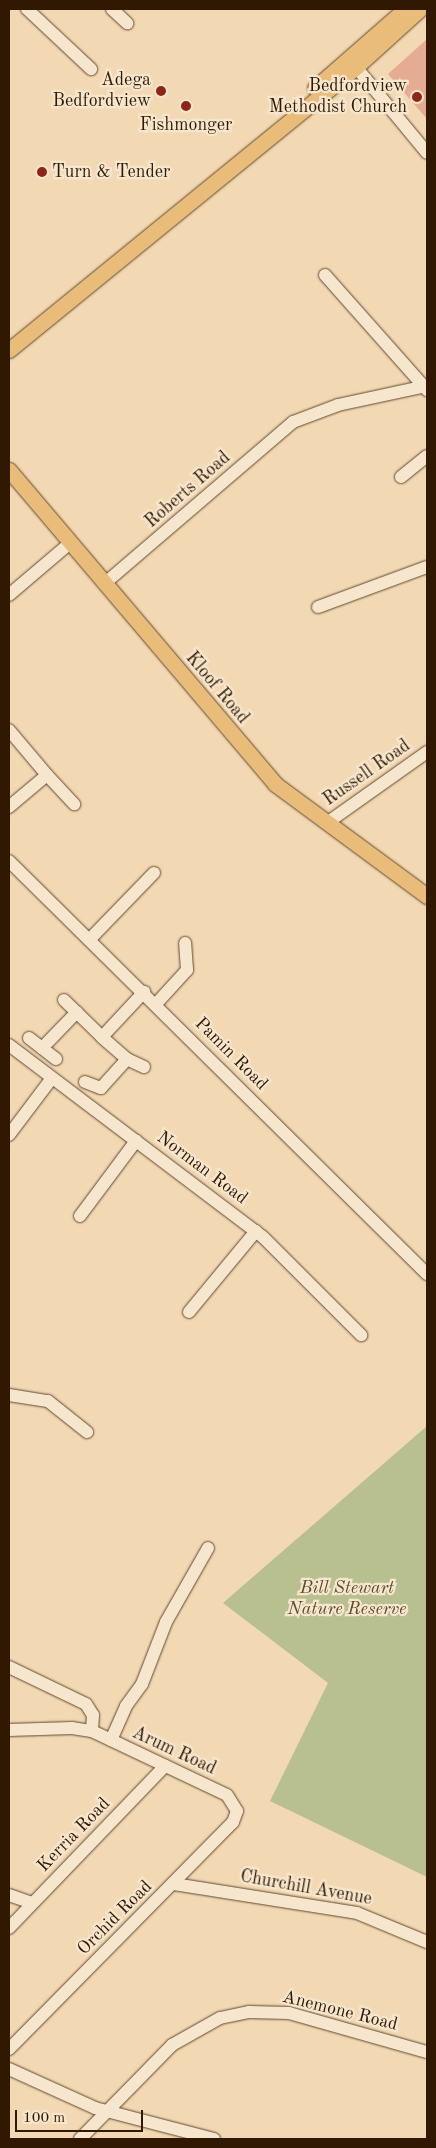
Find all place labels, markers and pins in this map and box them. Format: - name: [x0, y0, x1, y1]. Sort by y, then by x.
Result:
- place label: Adega Bedfordview: [53, 70, 151, 112]
- place label: Bedfordview Methodist Church: [269, 76, 407, 118]
- marker: Adega Bedfordview: [155, 85, 167, 97]
- marker: Bedfordview Methodist Church: [411, 91, 423, 103]
- marker: Fishmonger: [180, 100, 192, 112]
- place label: Fishmonger: [140, 114, 232, 136]
- place label: Turn & Tender: [52, 161, 170, 183]
- marker: Turn & Tender: [36, 166, 48, 178]

